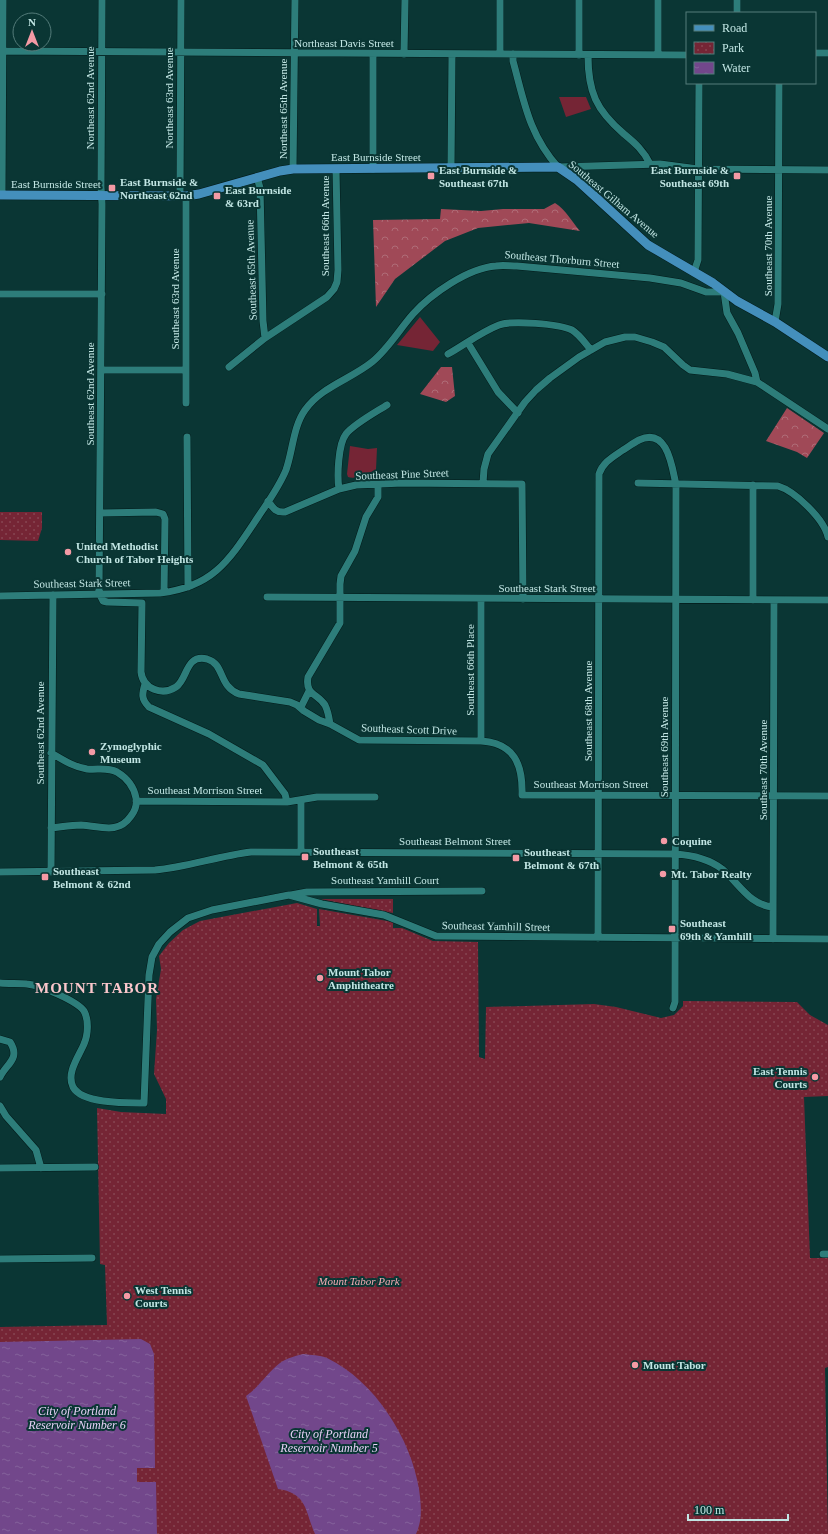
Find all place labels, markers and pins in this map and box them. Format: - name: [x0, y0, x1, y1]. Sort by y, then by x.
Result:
- place label: East Burnside & Southeast 67th: [439, 164, 517, 189]
- place label: East Burnside & Southeast 69th: [651, 164, 729, 189]
- marker: East Burnside & Southeast 67th: [426, 171, 436, 181]
- marker: East Burnside & Southeast 69th: [732, 171, 742, 181]
- place label: East Burnside & Northeast 62nd: [120, 176, 198, 201]
- marker: East Burnside & Northeast 62nd: [107, 183, 117, 193]
- place label: East Burnside & 63rd: [225, 184, 291, 209]
- marker: East Burnside & 63rd: [212, 191, 222, 201]
- place label: United Methodist Church of Tabor Heights: [76, 540, 194, 565]
- marker: United Methodist Church of Tabor Heights: [63, 547, 73, 557]
- place label: Zymoglyphic Museum: [100, 740, 162, 765]
- marker: Zymoglyphic Museum: [87, 747, 97, 757]
- place label: Coquine: [672, 835, 712, 847]
- marker: Coquine: [659, 836, 669, 846]
- place label: Southeast Belmont & 65th: [313, 845, 388, 870]
- place label: Southeast Belmont & 67th: [524, 846, 599, 871]
- marker: Southeast Belmont & 65th: [300, 852, 310, 862]
- marker: Southeast Belmont & 67th: [511, 853, 521, 863]
- place label: Southeast Belmont & 62nd: [53, 865, 131, 890]
- place label: Mt. Tabor Realty: [671, 868, 752, 880]
- marker: Mt. Tabor Realty: [658, 869, 668, 879]
- marker: Southeast Belmont & 62nd: [40, 872, 50, 882]
- place label: Southeast 69th & Yamhill: [680, 917, 752, 942]
- marker: Southeast 69th & Yamhill: [667, 924, 677, 934]
- place label: Mount Tabor Amphitheatre: [328, 966, 394, 991]
- marker: Mount Tabor Amphitheatre: [315, 973, 325, 983]
- place label: East Tennis Courts: [753, 1065, 808, 1090]
- marker: East Tennis Courts: [810, 1072, 820, 1082]
- place label: West Tennis Courts: [135, 1284, 192, 1309]
- marker: West Tennis Courts: [122, 1291, 132, 1301]
- place label: Mount Tabor: [643, 1359, 706, 1371]
- marker: Mount Tabor: [630, 1360, 640, 1370]

